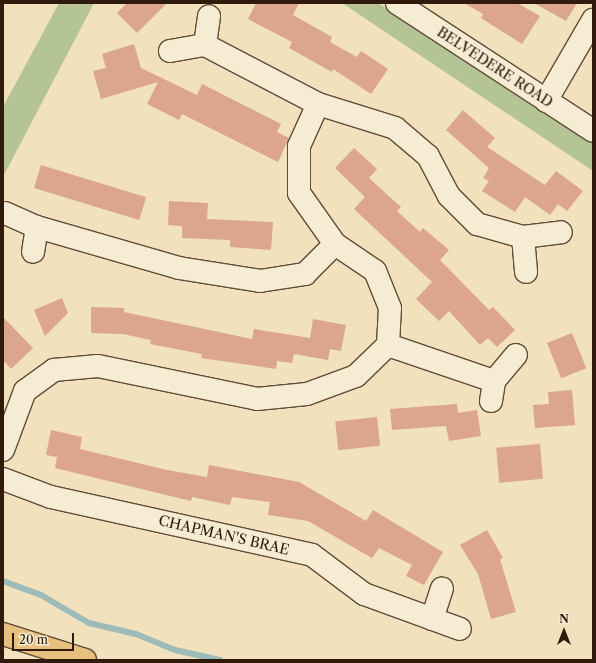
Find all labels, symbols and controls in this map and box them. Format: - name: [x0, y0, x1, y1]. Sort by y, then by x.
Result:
- street label: BELVEDERE ROAD: [434, 23, 556, 111]
- street label: CHAPMAN'S BRAE: [157, 512, 291, 558]
- north arrow: [544, 611, 584, 651]
- text: N: [559, 612, 569, 626]
- scale bar: [14, 625, 76, 651]
- text: 20 m: [19, 632, 48, 647]

